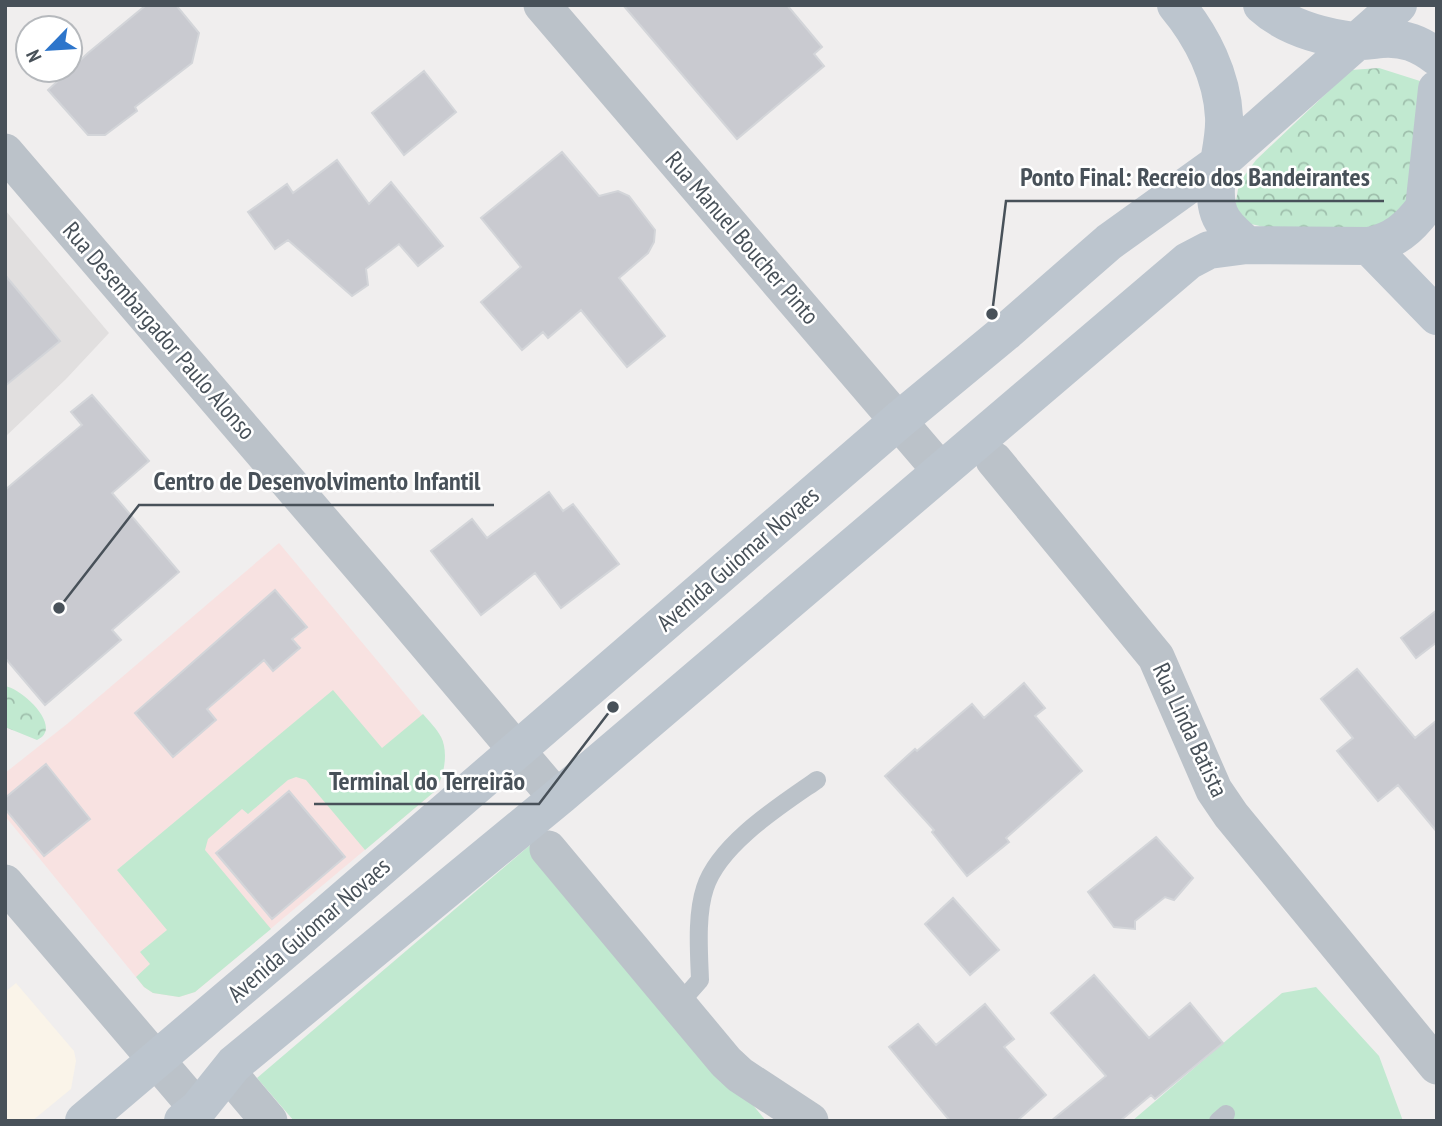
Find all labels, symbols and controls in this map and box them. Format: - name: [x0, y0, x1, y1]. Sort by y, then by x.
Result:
- north arrow: [14, 14, 84, 84]
- text: N: [21, 46, 47, 66]
- street label: Rua Manuel Boucher Pinto: [659, 145, 826, 331]
- callout: Ponto Final: Recreio dos Bandeirantes: [1006, 154, 1384, 201]
- text: Ponto Final: Recreio dos Bandeirantes: [1020, 160, 1370, 193]
- street label: Rua Desembargador Paulo Alonso: [56, 215, 262, 446]
- callout: Centro de Desenvolvimento Infantil: [139, 458, 494, 505]
- text: Centro de Desenvolvimento Infantil: [154, 464, 481, 497]
- street label: Avenida Guiomar Novaes: [650, 480, 825, 638]
- street label: Rua Linda Batista: [1146, 658, 1235, 802]
- callout: Terminal do Terreirão: [314, 757, 539, 804]
- text: Terminal do Terreirão: [329, 764, 525, 797]
- street label: Avenida Guiomar Novaes: [221, 851, 396, 1009]

